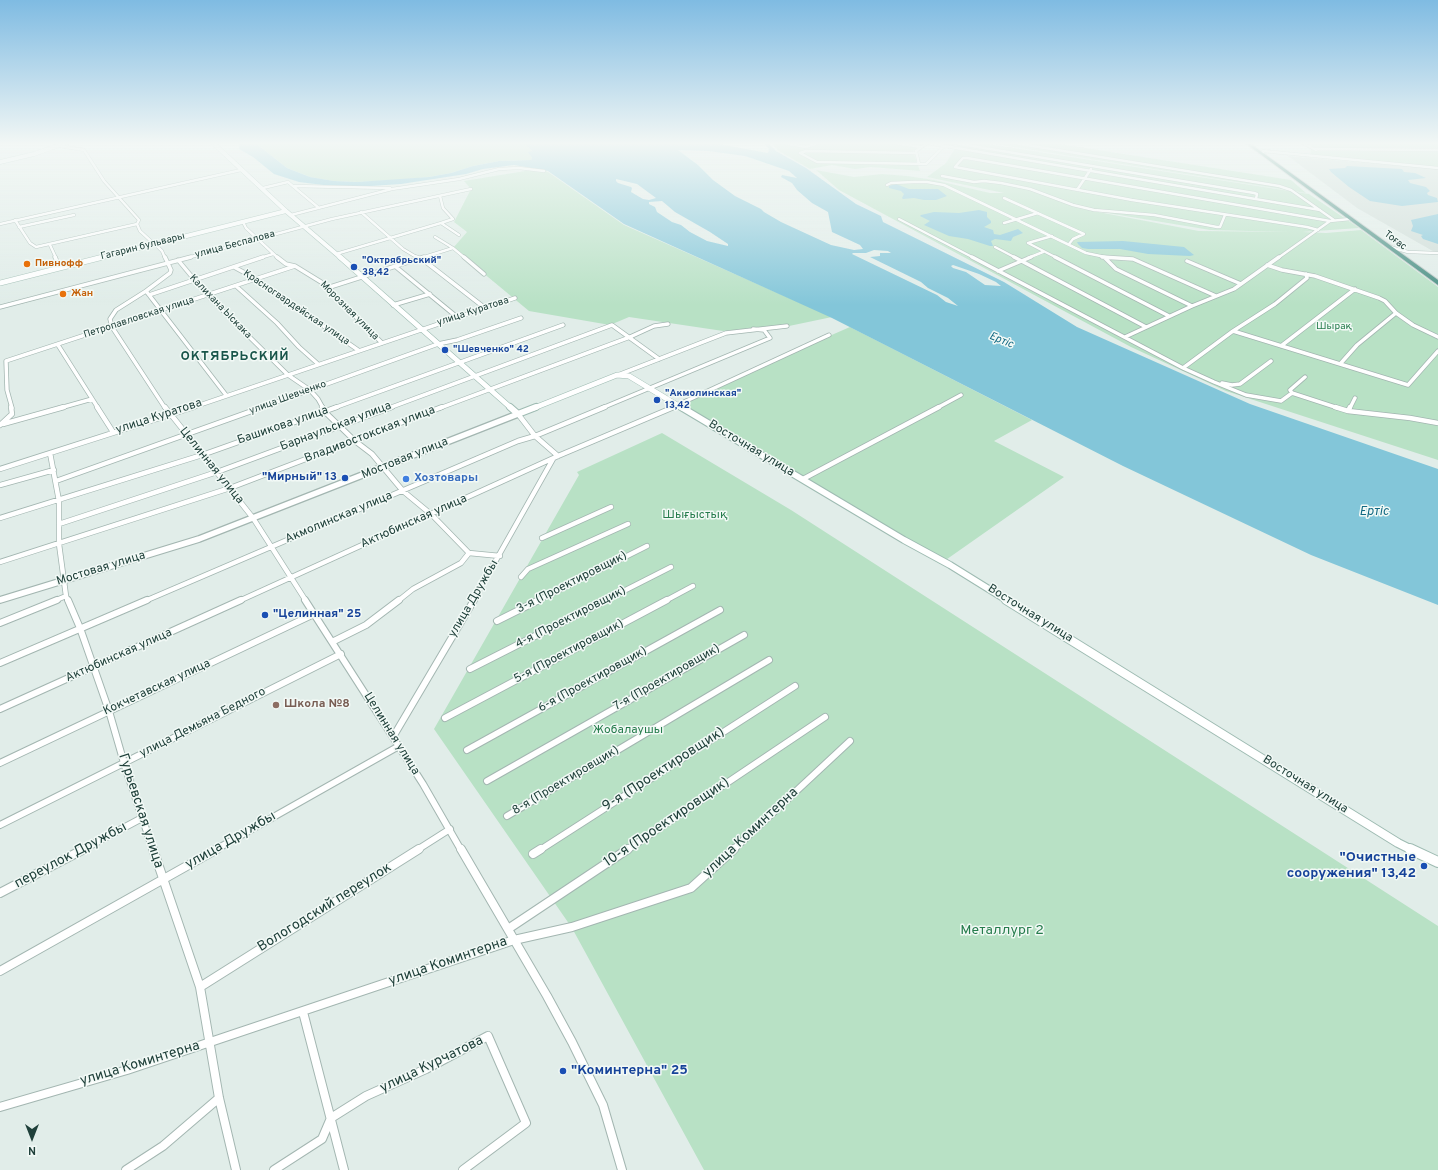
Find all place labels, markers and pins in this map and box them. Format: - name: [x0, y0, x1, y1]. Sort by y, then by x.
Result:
- place label: "Октрябрьский" 38,42: [362, 255, 441, 278]
- place label: Пивнофф: [35, 258, 83, 270]
- marker: Пивнофф: [22, 259, 32, 269]
- marker: "Октрябрьский" 38,42: [349, 262, 359, 272]
- place label: Жан: [71, 288, 93, 300]
- marker: Жан: [58, 289, 68, 299]
- place label: "Шевченко" 42: [453, 344, 529, 356]
- marker: "Шевченко" 42: [440, 345, 450, 355]
- place label: "Акмолинская" 13,42: [665, 388, 741, 412]
- marker: "Акмолинская" 13,42: [652, 395, 662, 405]
- place label: "Мирный" 13: [262, 471, 337, 485]
- place label: Хозтовары: [414, 472, 478, 486]
- marker: "Мирный" 13: [340, 473, 350, 483]
- marker: Хозтовары: [401, 474, 411, 484]
- place label: "Целинная" 25: [273, 608, 361, 622]
- marker: "Целинная" 25: [260, 610, 270, 620]
- place label: Школа №8: [284, 698, 350, 712]
- marker: Школа №8: [271, 700, 281, 710]
- place label: "Очистные сооружения" 13,42: [1287, 850, 1416, 882]
- marker: "Очистные сооружения" 13,42: [1419, 861, 1429, 871]
- place label: "Коминтерна" 25: [571, 1063, 688, 1079]
- marker: "Коминтерна" 25: [558, 1066, 568, 1076]

